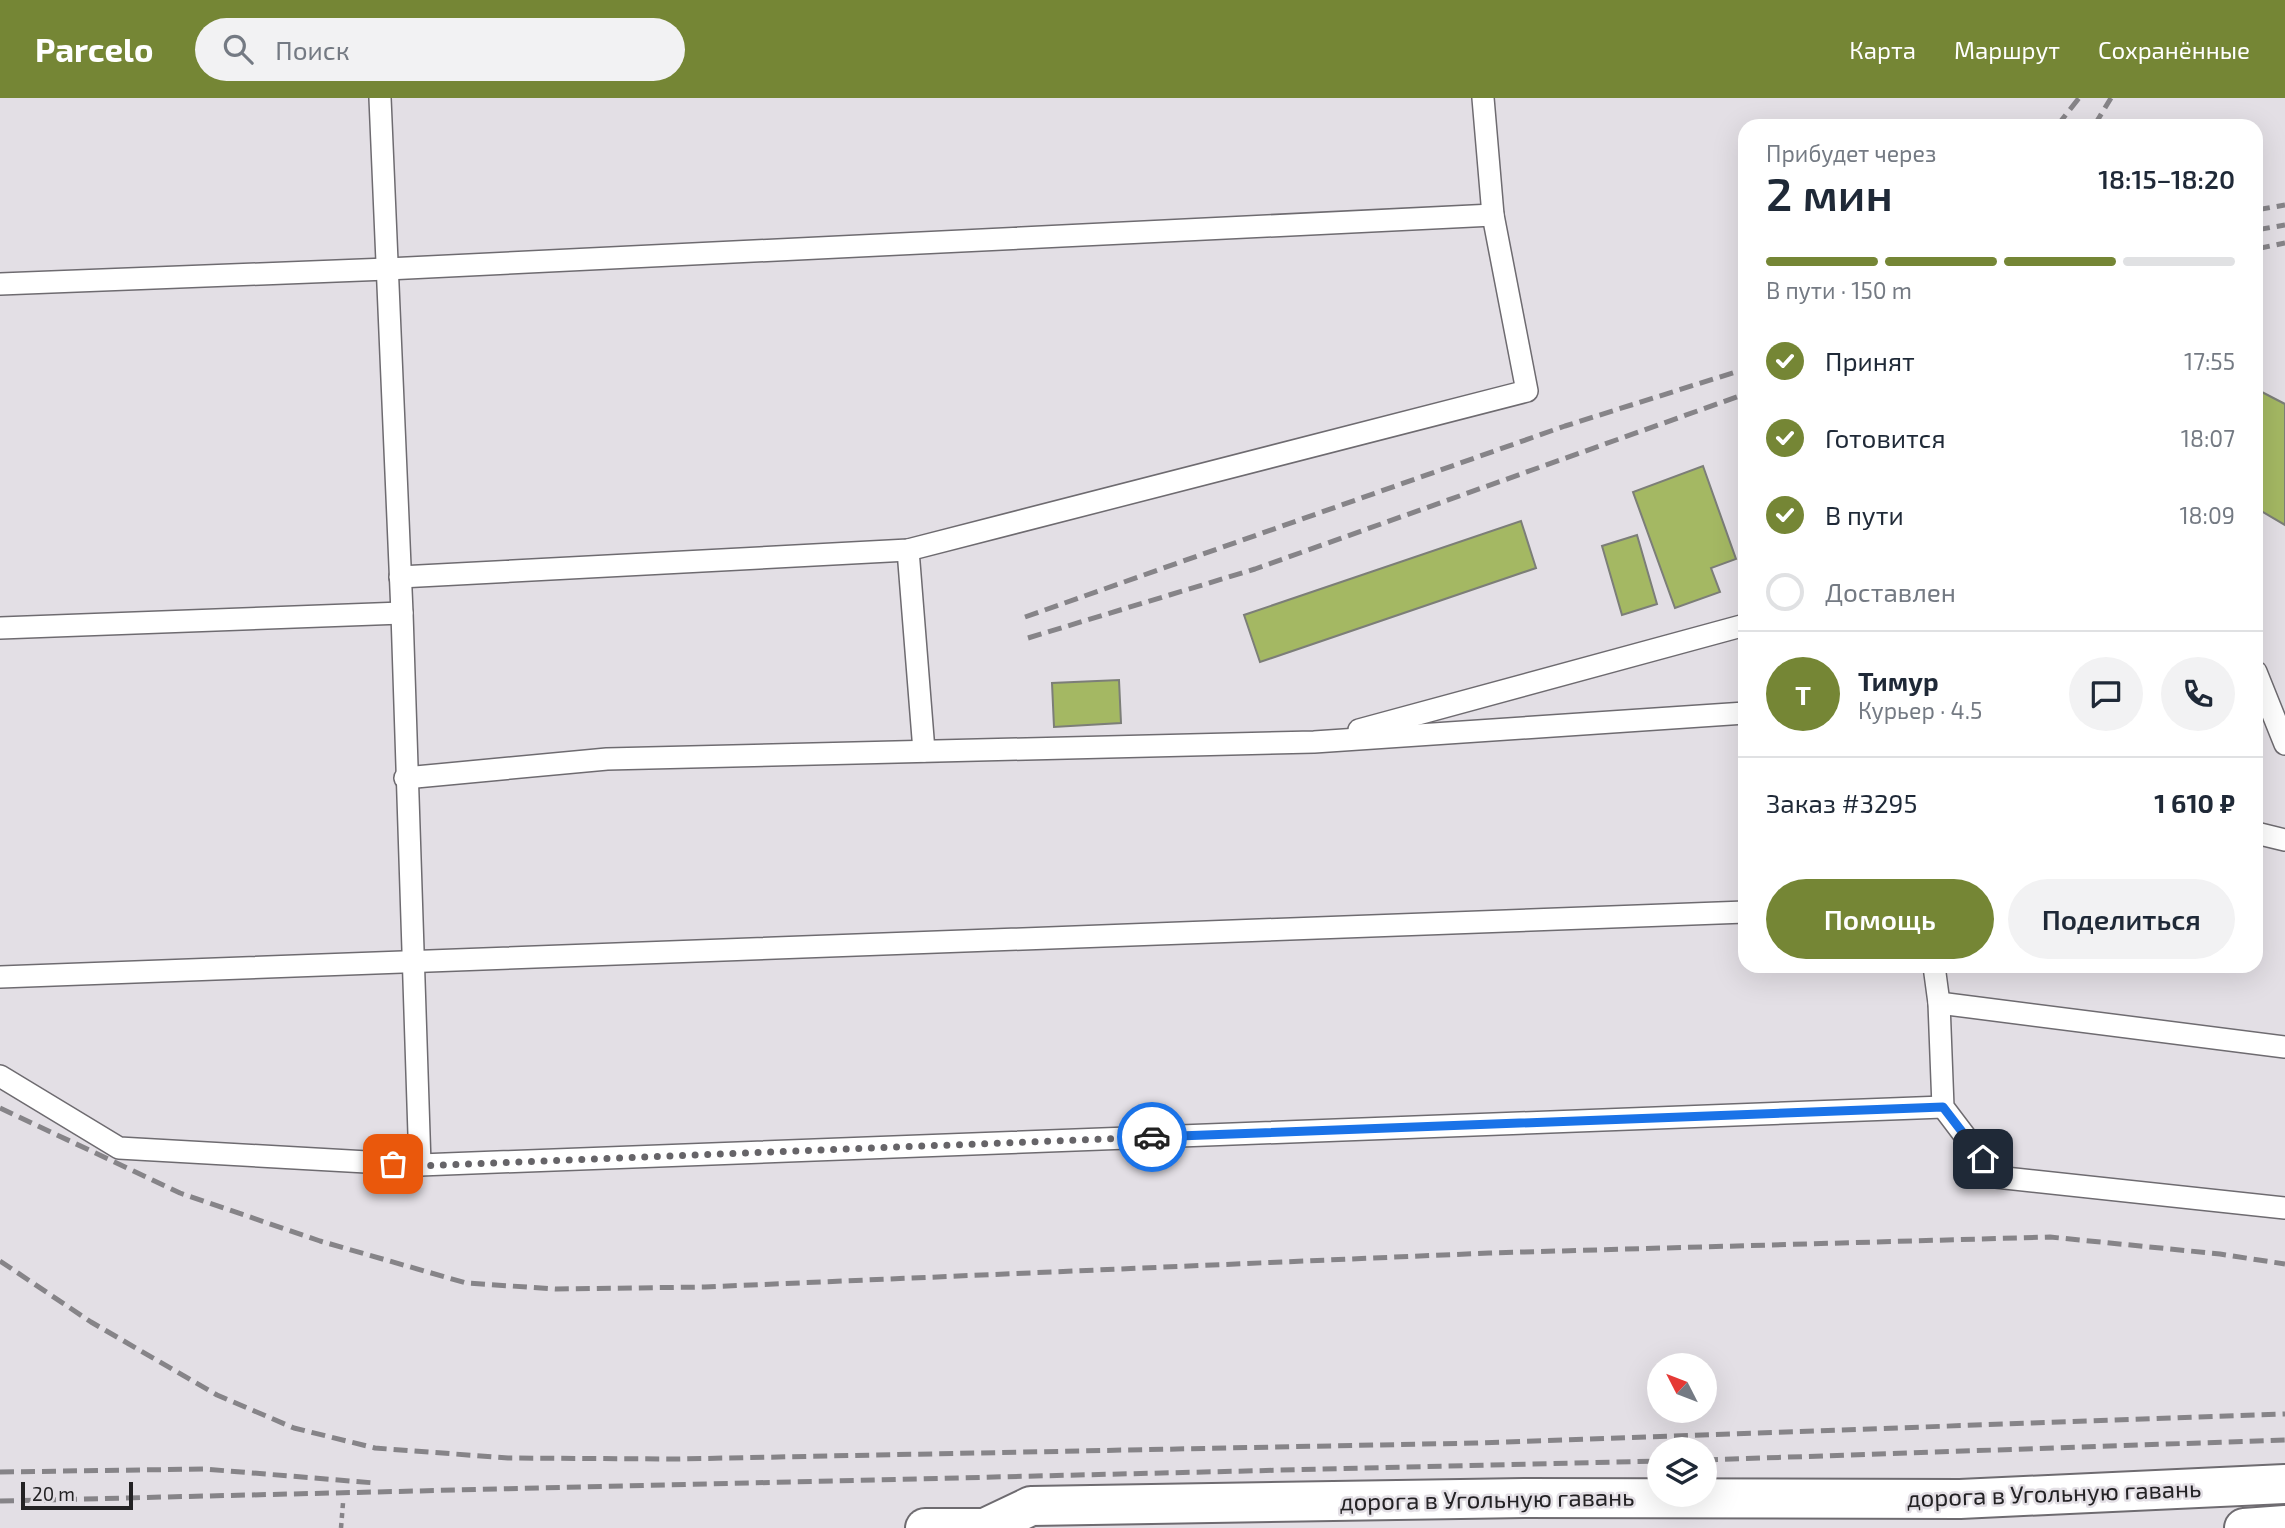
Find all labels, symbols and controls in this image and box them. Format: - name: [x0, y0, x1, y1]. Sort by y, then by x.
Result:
- search box: [195, 18, 685, 81]
- text: Parcelo: [35, 29, 153, 69]
- icon: search: [219, 30, 257, 68]
- text: Поиск: [275, 34, 350, 65]
- text: Карта: [1849, 35, 1916, 64]
- text: Маршрут: [1954, 35, 2060, 64]
- text: Сохранённые: [2098, 35, 2250, 64]
- text: Прибудет через: [1766, 139, 1936, 167]
- text: 18:15–18:20: [2098, 163, 2235, 194]
- text: 2 мин: [1766, 165, 1893, 220]
- text: В пути · 150 m: [1766, 276, 1912, 304]
- icon: check: [1766, 342, 1804, 380]
- text: Принят: [1825, 345, 1915, 376]
- text: 17:55: [2184, 347, 2235, 375]
- icon: check: [1766, 419, 1804, 457]
- text: Готовится: [1825, 422, 1946, 453]
- text: 18:07: [2181, 424, 2235, 452]
- icon: check: [1766, 496, 1804, 534]
- text: В пути: [1825, 499, 1904, 530]
- text: 18:09: [2179, 501, 2235, 529]
- text: Доставлен: [1825, 576, 1956, 607]
- button: chat: [2069, 657, 2143, 731]
- button: phone: [2161, 657, 2235, 731]
- text: Тимур: [1858, 665, 1939, 696]
- text: Т: [1795, 679, 1811, 710]
- text: Курьер · 4.5: [1858, 696, 1982, 724]
- text: Заказ #3295: [1766, 787, 1917, 818]
- text: 1 610 ₽: [2154, 787, 2235, 818]
- button: Помощь: [1766, 879, 1994, 959]
- button: Поделиться: [2008, 879, 2235, 959]
- courier: [1117, 1102, 1187, 1172]
- icon: car: [1133, 1118, 1171, 1156]
- pin: [1953, 1129, 2013, 1189]
- pin: [363, 1134, 423, 1194]
- icon: home: [1964, 1140, 2002, 1178]
- icon: bag: [374, 1145, 412, 1183]
- north arrow: [1647, 1353, 1717, 1423]
- map controls: [1647, 1353, 1717, 1507]
- button: layers: [1647, 1437, 1717, 1507]
- street label: дорога в Угольную гавань: [1906, 1473, 2202, 1513]
- scale bar: [21, 1479, 133, 1511]
- street label: дорога в Угольную гавань: [1339, 1481, 1635, 1517]
- text: 20 m: [32, 1482, 75, 1505]

